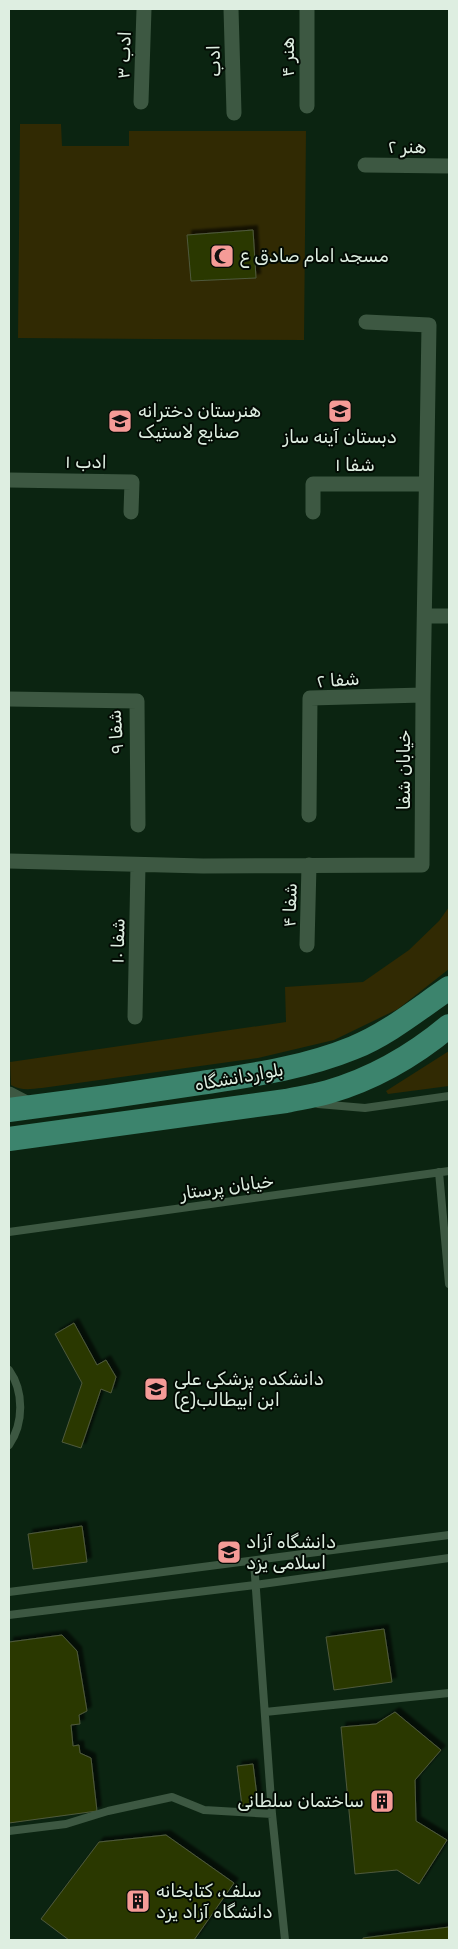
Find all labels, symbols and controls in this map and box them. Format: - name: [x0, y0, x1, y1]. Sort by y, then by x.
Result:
- street label: ادب ۳: [112, 31, 136, 79]
- street label: هنر ۴: [277, 37, 299, 77]
- street label: ادب: [202, 45, 226, 77]
- street label: هنر ۲: [388, 136, 426, 158]
- mosque icon: مسجد امام صادق ع: [209, 243, 235, 269]
- place label: مسجد امام صادق ع: [240, 245, 389, 268]
- school or university icon: دبستان آینه ساز: [327, 398, 353, 424]
- place label: هنرستان دخترانه صنایع لاستیک: [138, 400, 261, 445]
- school or university icon: هنرستان دخترانه صنایع لاستیک: [107, 408, 133, 434]
- place label: دبستان آینه ساز: [282, 426, 397, 448]
- street label: ادب ۱: [65, 451, 107, 473]
- street label: شفا ۱: [335, 454, 375, 476]
- street label: شفا ۲: [316, 668, 360, 692]
- street label: شفا ۹: [103, 709, 129, 755]
- street label: خیابان شفا: [393, 730, 415, 810]
- street label: شفا ۴: [278, 882, 302, 928]
- street label: شفا ۱۰: [107, 918, 129, 964]
- street label: بلواردانشگاه: [193, 1058, 285, 1096]
- street label: خیابان پرستار: [178, 1170, 275, 1206]
- place label: دانشکده پزشکی علی ابن ابیطالب(ع): [174, 1368, 324, 1412]
- school or university icon: دانشکده پزشکی علی ابن ابیطالب(ع): [143, 1376, 169, 1402]
- place label: دانشگاه آزاد اسلامی یزد: [246, 1531, 336, 1574]
- school or university icon: دانشگاه آزاد اسلامی یزد: [216, 1539, 242, 1565]
- building icon: ساختمان سلطانی: [369, 1788, 395, 1814]
- place label: ساختمان سلطانی: [237, 1790, 364, 1812]
- place label: سلف، کتابخانه دانشگاه آزاد یزد: [156, 1880, 273, 1923]
- building icon: سلف، کتابخانه دانشگاه آزاد یزد: [125, 1888, 151, 1914]

